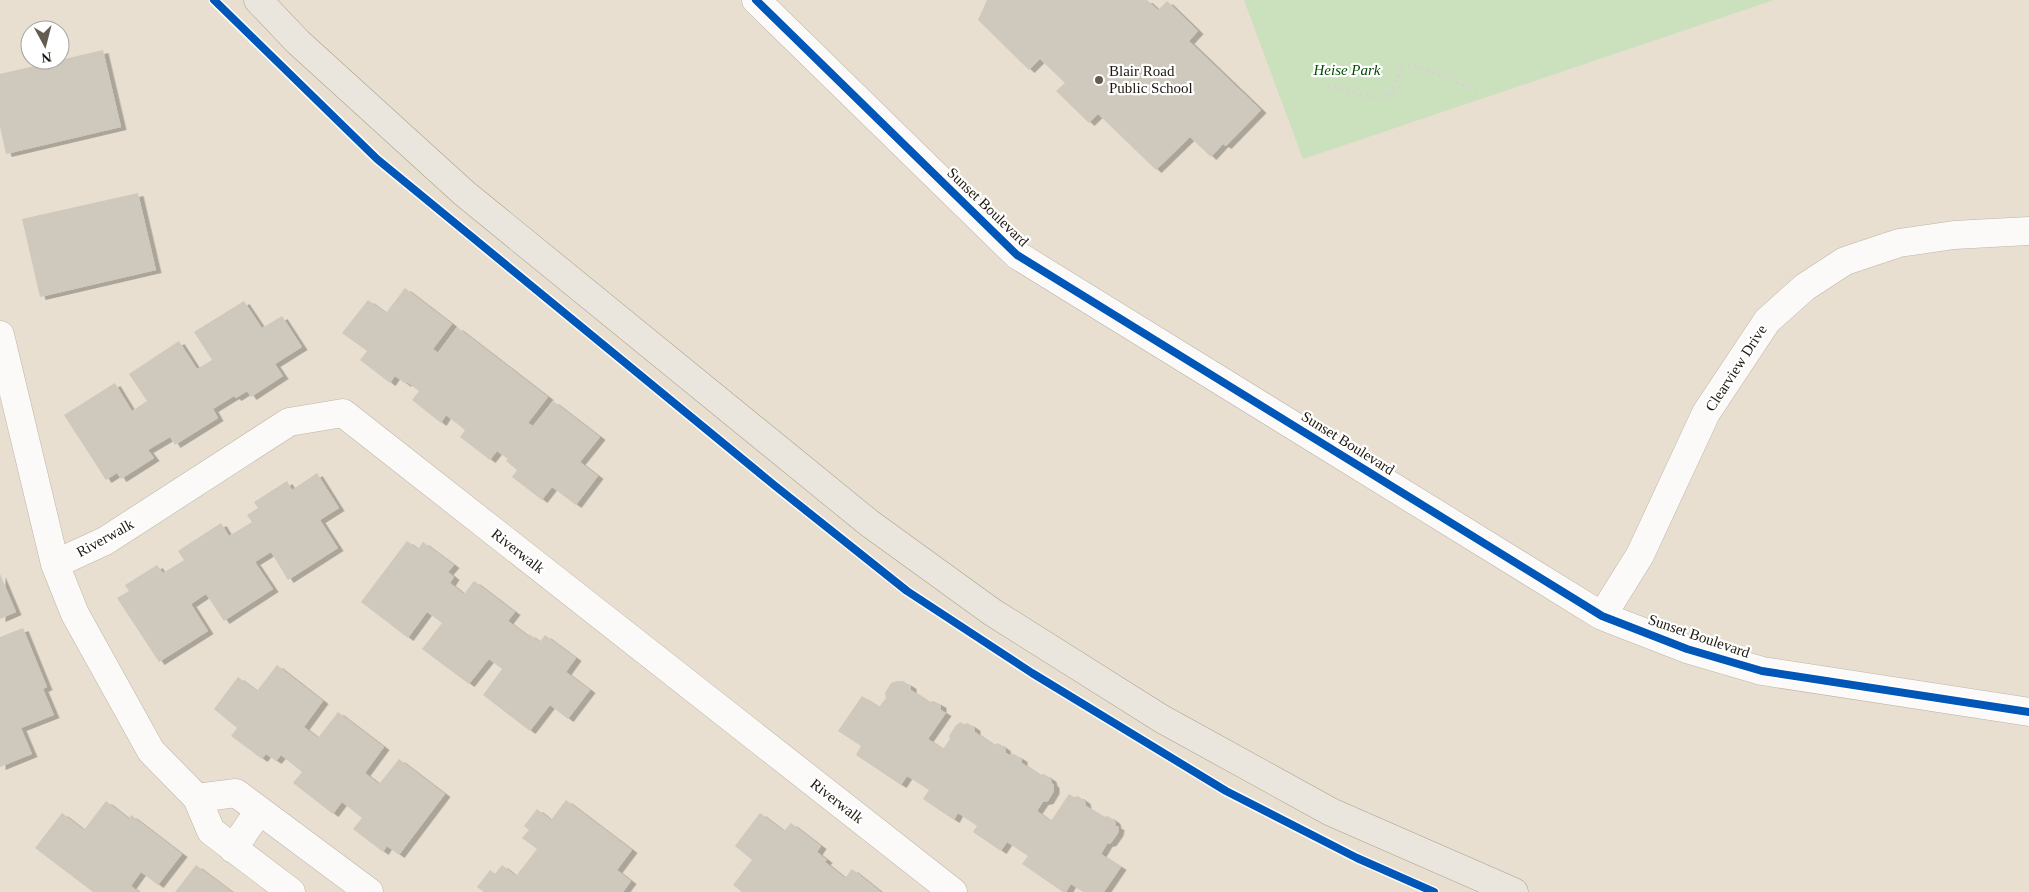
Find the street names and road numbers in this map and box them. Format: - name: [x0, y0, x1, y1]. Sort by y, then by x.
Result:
- street label: Sunset Boulevard: [944, 164, 1032, 250]
- street label: Clearview Drive: [1702, 322, 1770, 414]
- street label: Sunset Boulevard: [1299, 408, 1398, 478]
- street label: Riverwalk: [74, 516, 137, 560]
- street label: Riverwalk: [488, 525, 548, 577]
- street label: Sunset Boulevard: [1646, 611, 1752, 661]
- street label: Riverwalk: [807, 775, 867, 827]

